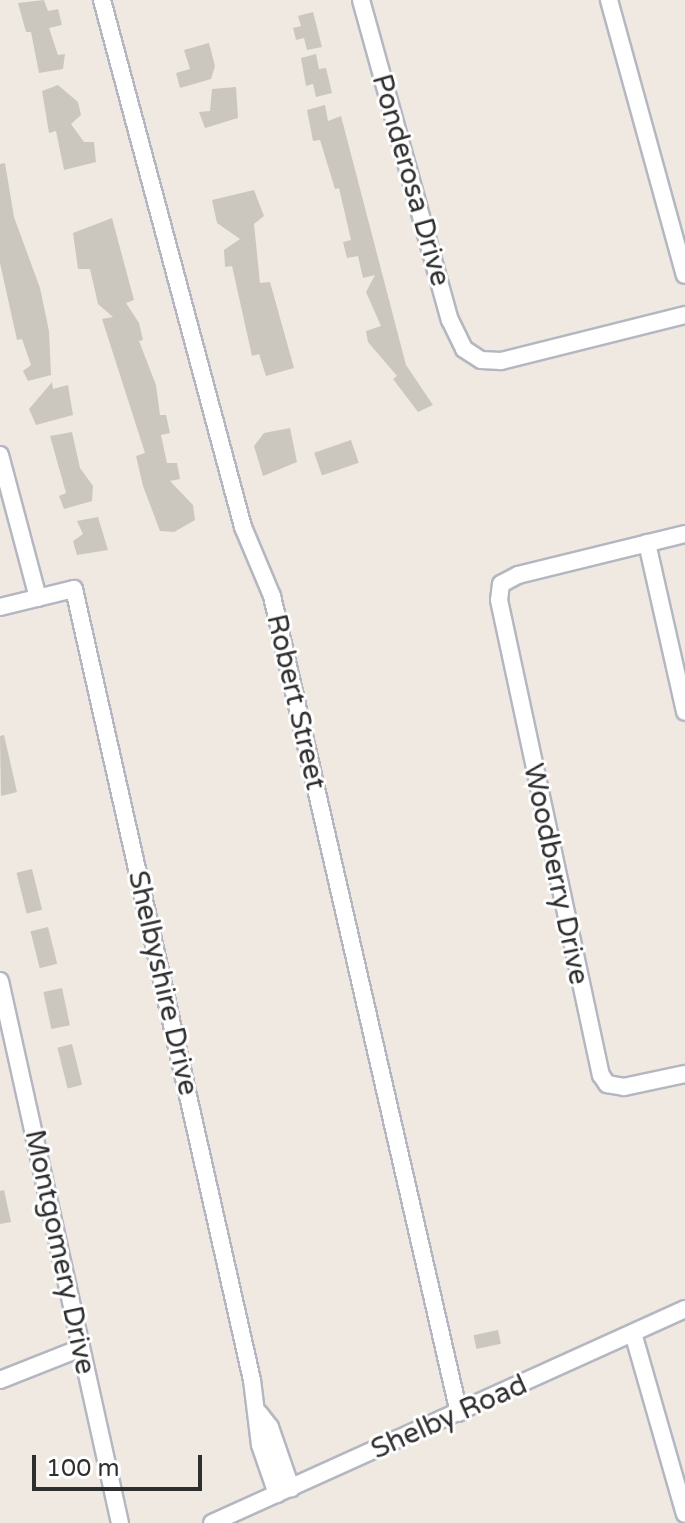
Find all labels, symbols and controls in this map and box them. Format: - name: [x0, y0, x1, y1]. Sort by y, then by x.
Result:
- street label: Ponderosa Drive: [365, 70, 457, 290]
- street label: Robert Street: [259, 611, 333, 793]
- street label: Woodberry Drive: [516, 760, 596, 988]
- street label: Shelbyshire Drive: [121, 868, 205, 1098]
- street label: Montgomery Drive: [18, 1127, 102, 1377]
- street label: Shelby Road: [366, 1368, 532, 1466]
- scale bar: [36, 1439, 206, 1489]
- text: 100 m: [46, 1454, 120, 1483]

